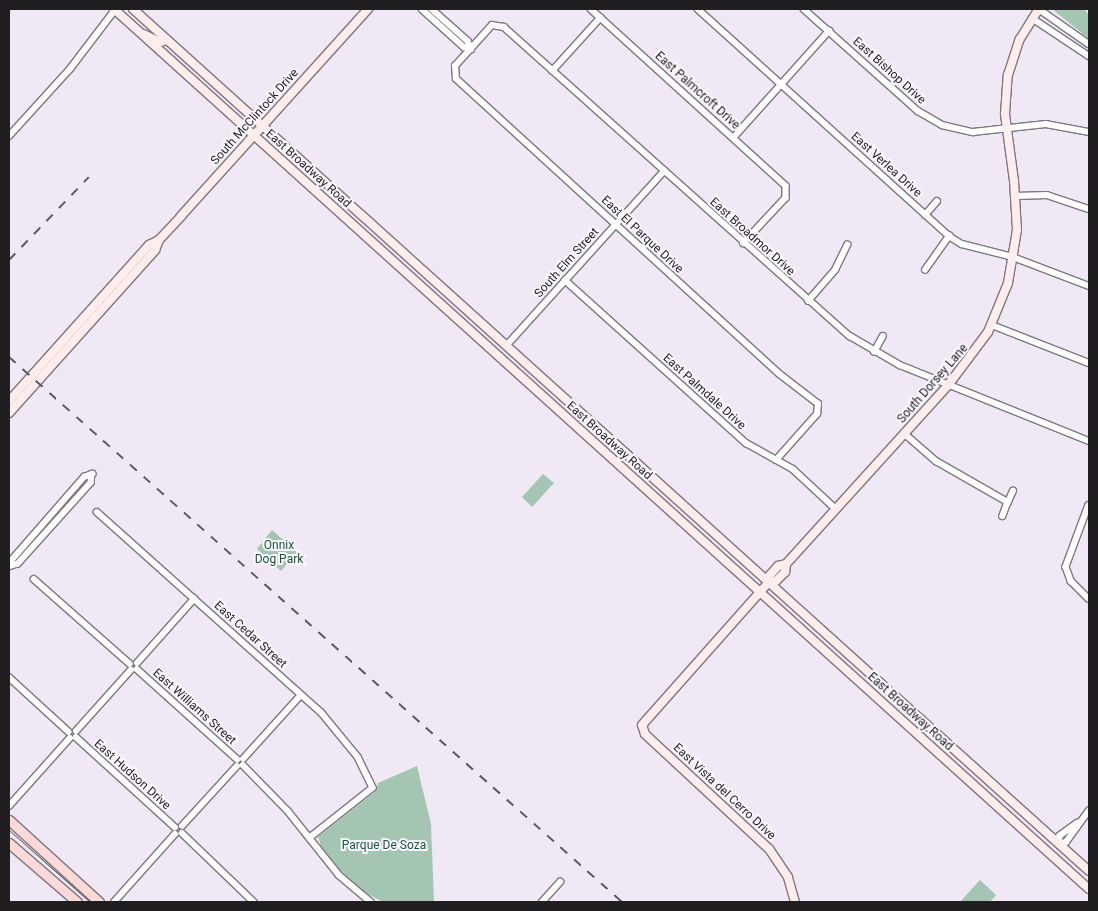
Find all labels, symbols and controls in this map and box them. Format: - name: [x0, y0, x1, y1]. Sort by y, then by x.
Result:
- street label: East Bishop Drive: [850, 34, 928, 108]
- street label: East Palmcroft Drive: [652, 49, 742, 133]
- street label: South McClintock Drive: [208, 66, 302, 168]
- street label: East Broadway Road: [262, 127, 354, 211]
- street label: East Verlea Drive: [848, 130, 924, 200]
- street label: East El Parque Drive: [598, 193, 686, 277]
- street label: East Broadmor Drive: [707, 195, 797, 279]
- street label: South Elm Street: [532, 225, 602, 301]
- street label: South Dorsey Lane: [895, 342, 971, 426]
- street label: East Palmdale Drive: [660, 351, 748, 433]
- street label: East Broadway Road: [563, 399, 655, 483]
- park label: Onnix Dog Park: [255, 539, 303, 567]
- street label: East Cedar Street: [211, 599, 289, 671]
- street label: East Williams Street: [150, 666, 238, 748]
- street label: East Broadway Road: [864, 670, 956, 754]
- street label: East Hudson Drive: [91, 737, 173, 813]
- street label: East Vista del Cerro Drive: [670, 741, 778, 843]
- park label: Parque De Soza: [342, 839, 426, 853]

